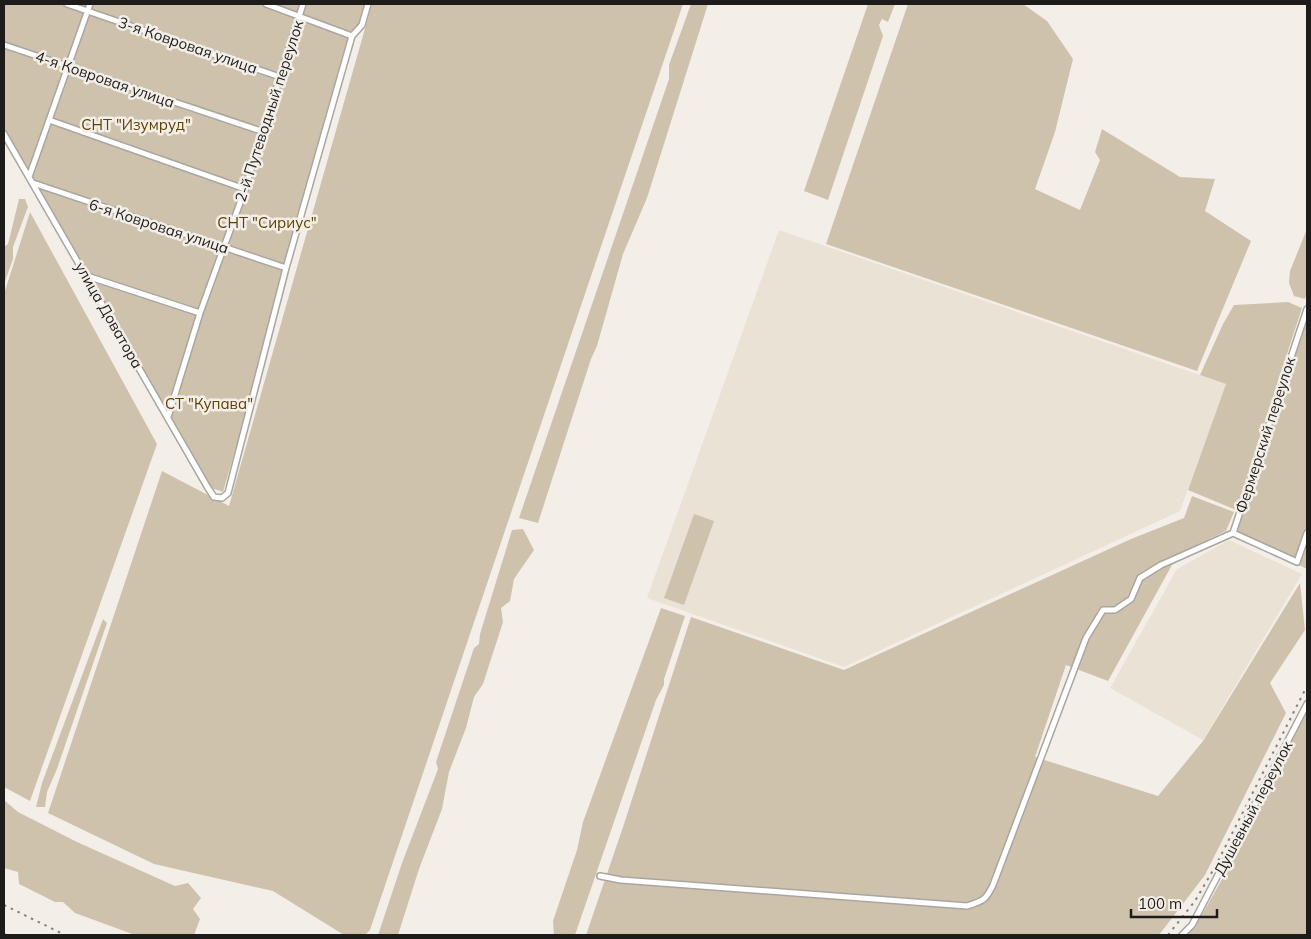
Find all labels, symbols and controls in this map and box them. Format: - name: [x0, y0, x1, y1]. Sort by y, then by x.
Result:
- street label: 3-я Ковровая улица: [116, 12, 260, 78]
- street label: 2-й Путеводный переулок: [231, 17, 308, 204]
- street label: 4-я Ковровая улица: [33, 46, 177, 112]
- park label: СНТ "Изумруд": [81, 115, 191, 134]
- street label: 6-я Ковровая улица: [87, 194, 231, 258]
- park label: СНТ "Сириус": [217, 213, 317, 232]
- street label: улица Доватора: [71, 258, 147, 372]
- street label: Фермерский переулок: [1231, 354, 1300, 516]
- park label: СТ "Купава": [165, 394, 253, 413]
- street label: Душевный переулок: [1209, 737, 1297, 879]
- scale bar: [1131, 886, 1217, 918]
- text: 100 m: [1138, 894, 1182, 913]

